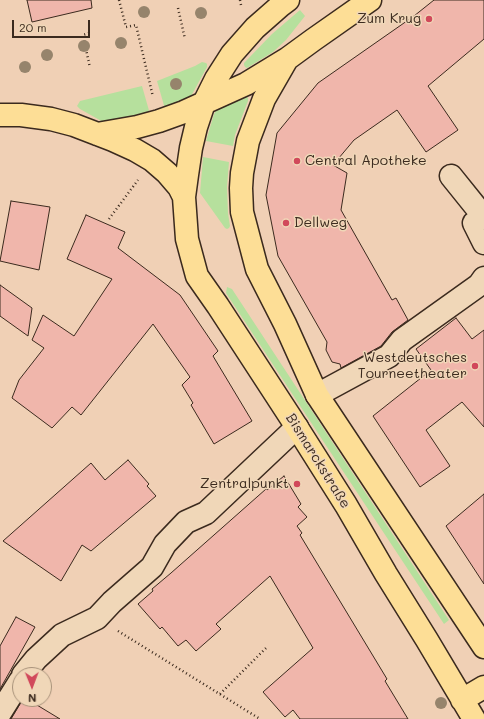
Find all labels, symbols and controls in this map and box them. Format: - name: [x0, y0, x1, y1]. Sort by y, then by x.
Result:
- place label: Zum Krug: [357, 11, 421, 27]
- scale bar: [14, 12, 92, 38]
- marker: Zum Krug: [424, 14, 434, 24]
- text: 20 m: [19, 19, 47, 35]
- place label: Central Apotheke: [305, 153, 427, 169]
- marker: Central Apotheke: [292, 156, 302, 166]
- place label: Dellweg: [294, 215, 347, 231]
- marker: Dellweg: [281, 218, 291, 228]
- place label: Westdeutsches Tourneetheater: [358, 350, 467, 382]
- marker: Westdeutsches Tourneetheater: [470, 361, 480, 371]
- street label: Bismarckstraße: [282, 410, 354, 512]
- place label: Zentralpunkt: [200, 476, 289, 492]
- marker: Zentralpunkt: [292, 479, 302, 489]
- north arrow: [12, 667, 52, 707]
- text: N: [28, 691, 37, 706]

